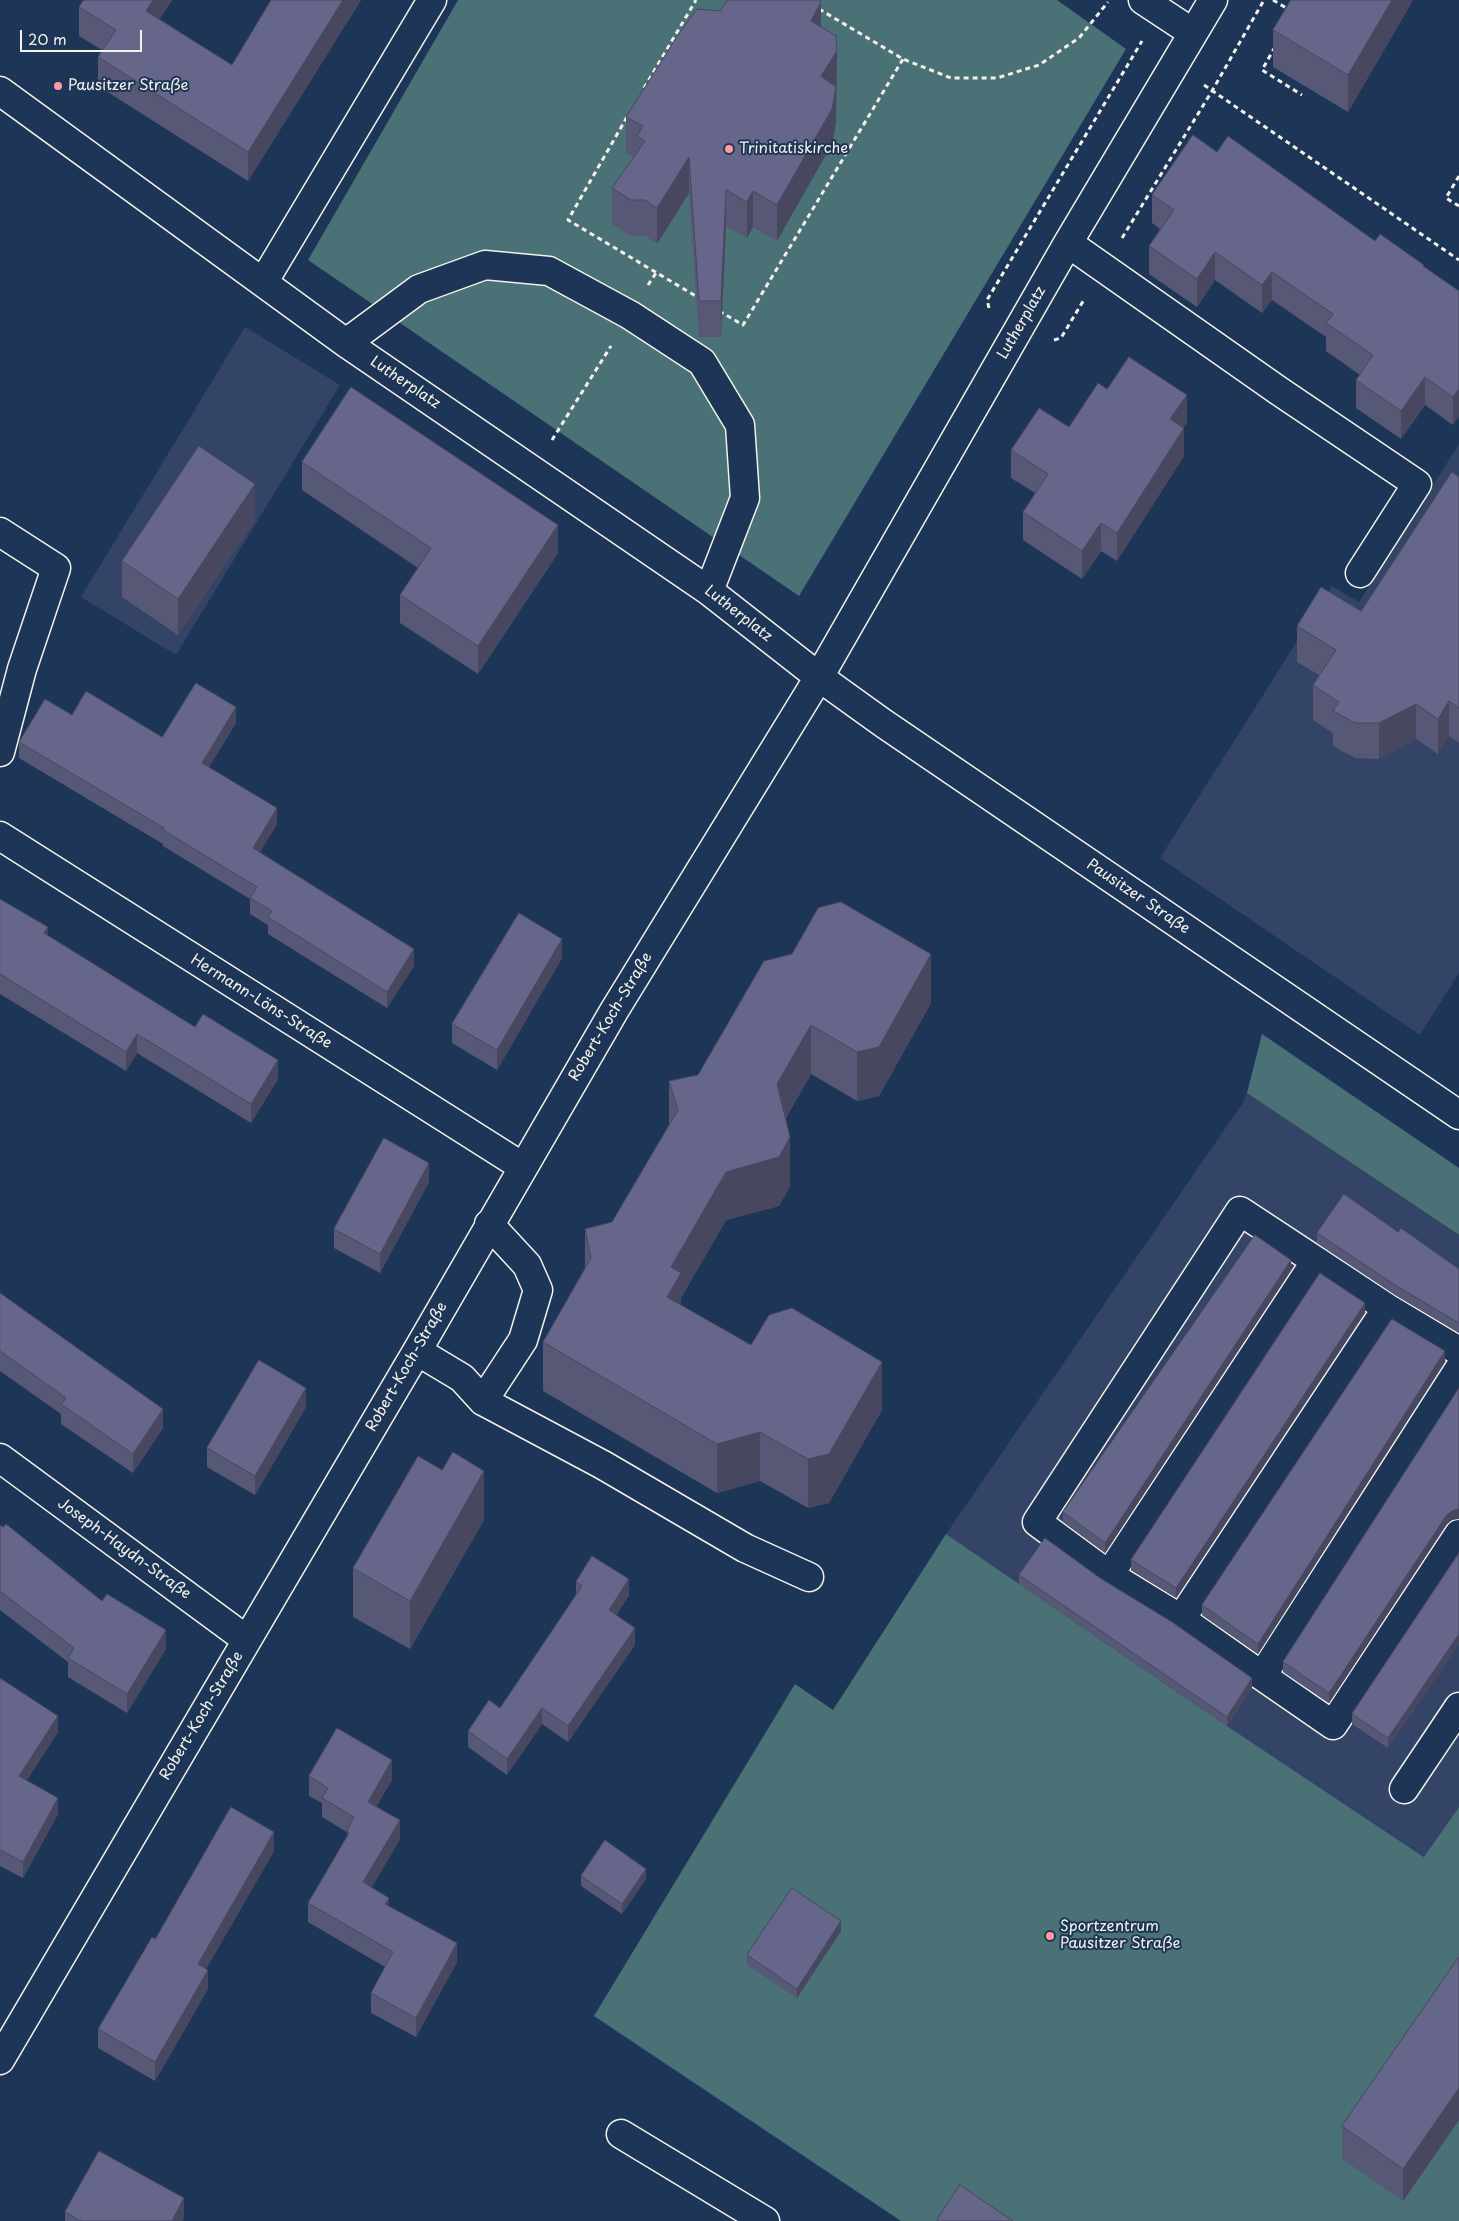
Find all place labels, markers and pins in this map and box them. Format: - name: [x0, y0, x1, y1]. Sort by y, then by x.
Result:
- place label: Pausitzer Straße: [68, 77, 188, 95]
- marker: Pausitzer Straße: [52, 80, 64, 92]
- place label: Trinitatiskirche: [739, 140, 848, 158]
- marker: Trinitatiskirche: [723, 143, 735, 155]
- place label: Sportzentrum Pausitzer Straße: [1060, 1918, 1180, 1953]
- marker: Sportzentrum Pausitzer Straße: [1044, 1930, 1056, 1942]

